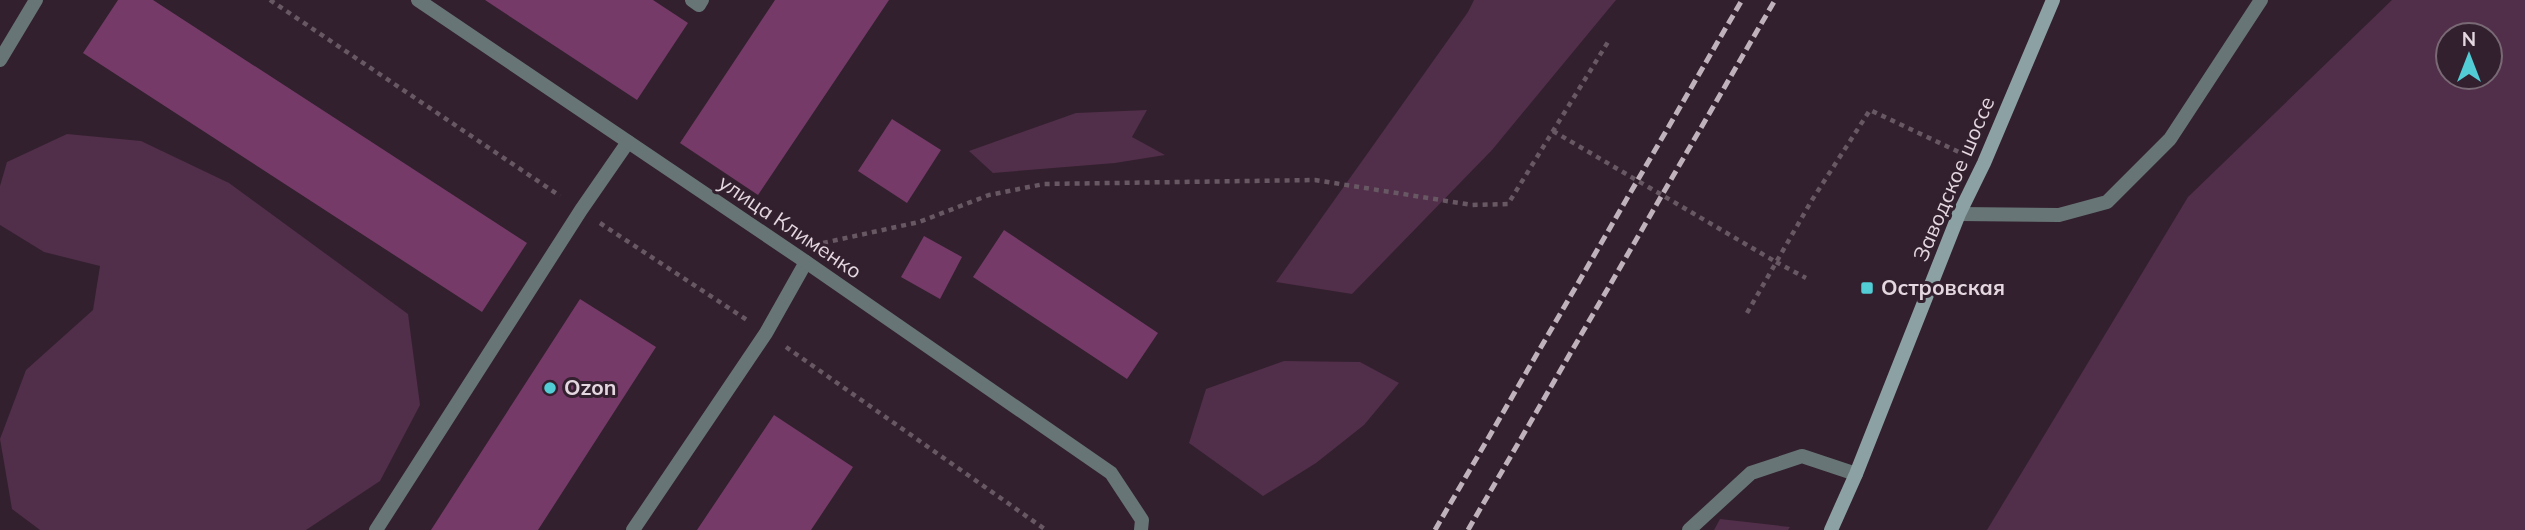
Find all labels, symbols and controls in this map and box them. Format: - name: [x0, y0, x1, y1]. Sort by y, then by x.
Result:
- north arrow: [2434, 21, 2504, 91]
- text: N: [2462, 27, 2476, 51]
- street label: Заводское шоссе: [1907, 92, 2000, 265]
- street label: улица Клименко: [714, 169, 867, 284]
- place label: Островская: [1881, 274, 2005, 300]
- marker: Островская: [1859, 280, 1875, 296]
- place label: Ozon: [564, 374, 616, 400]
- marker: Ozon: [542, 380, 558, 396]

